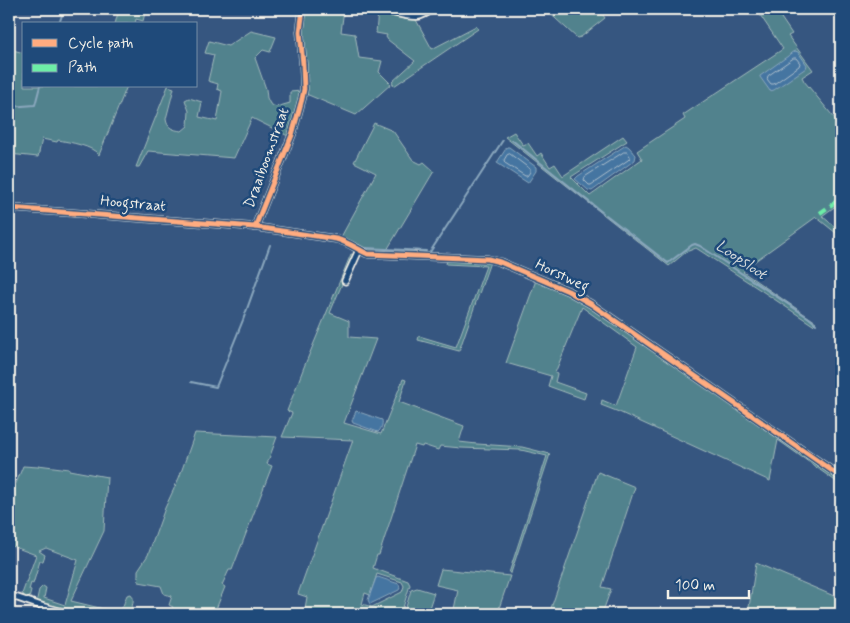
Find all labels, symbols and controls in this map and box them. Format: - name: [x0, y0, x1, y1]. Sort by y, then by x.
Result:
- legend: [22, 22, 198, 88]
- text: Cycle path: [68, 34, 133, 54]
- text: Path: [68, 58, 97, 78]
- street label: Draaiboomstraat: [240, 105, 295, 211]
- street label: Hoogstraat: [99, 191, 167, 218]
- water label: Loopsloot: [711, 235, 772, 286]
- street label: Horstweg: [531, 255, 592, 298]
- scale bar: [668, 568, 749, 600]
- text: 100 m: [675, 576, 715, 596]

